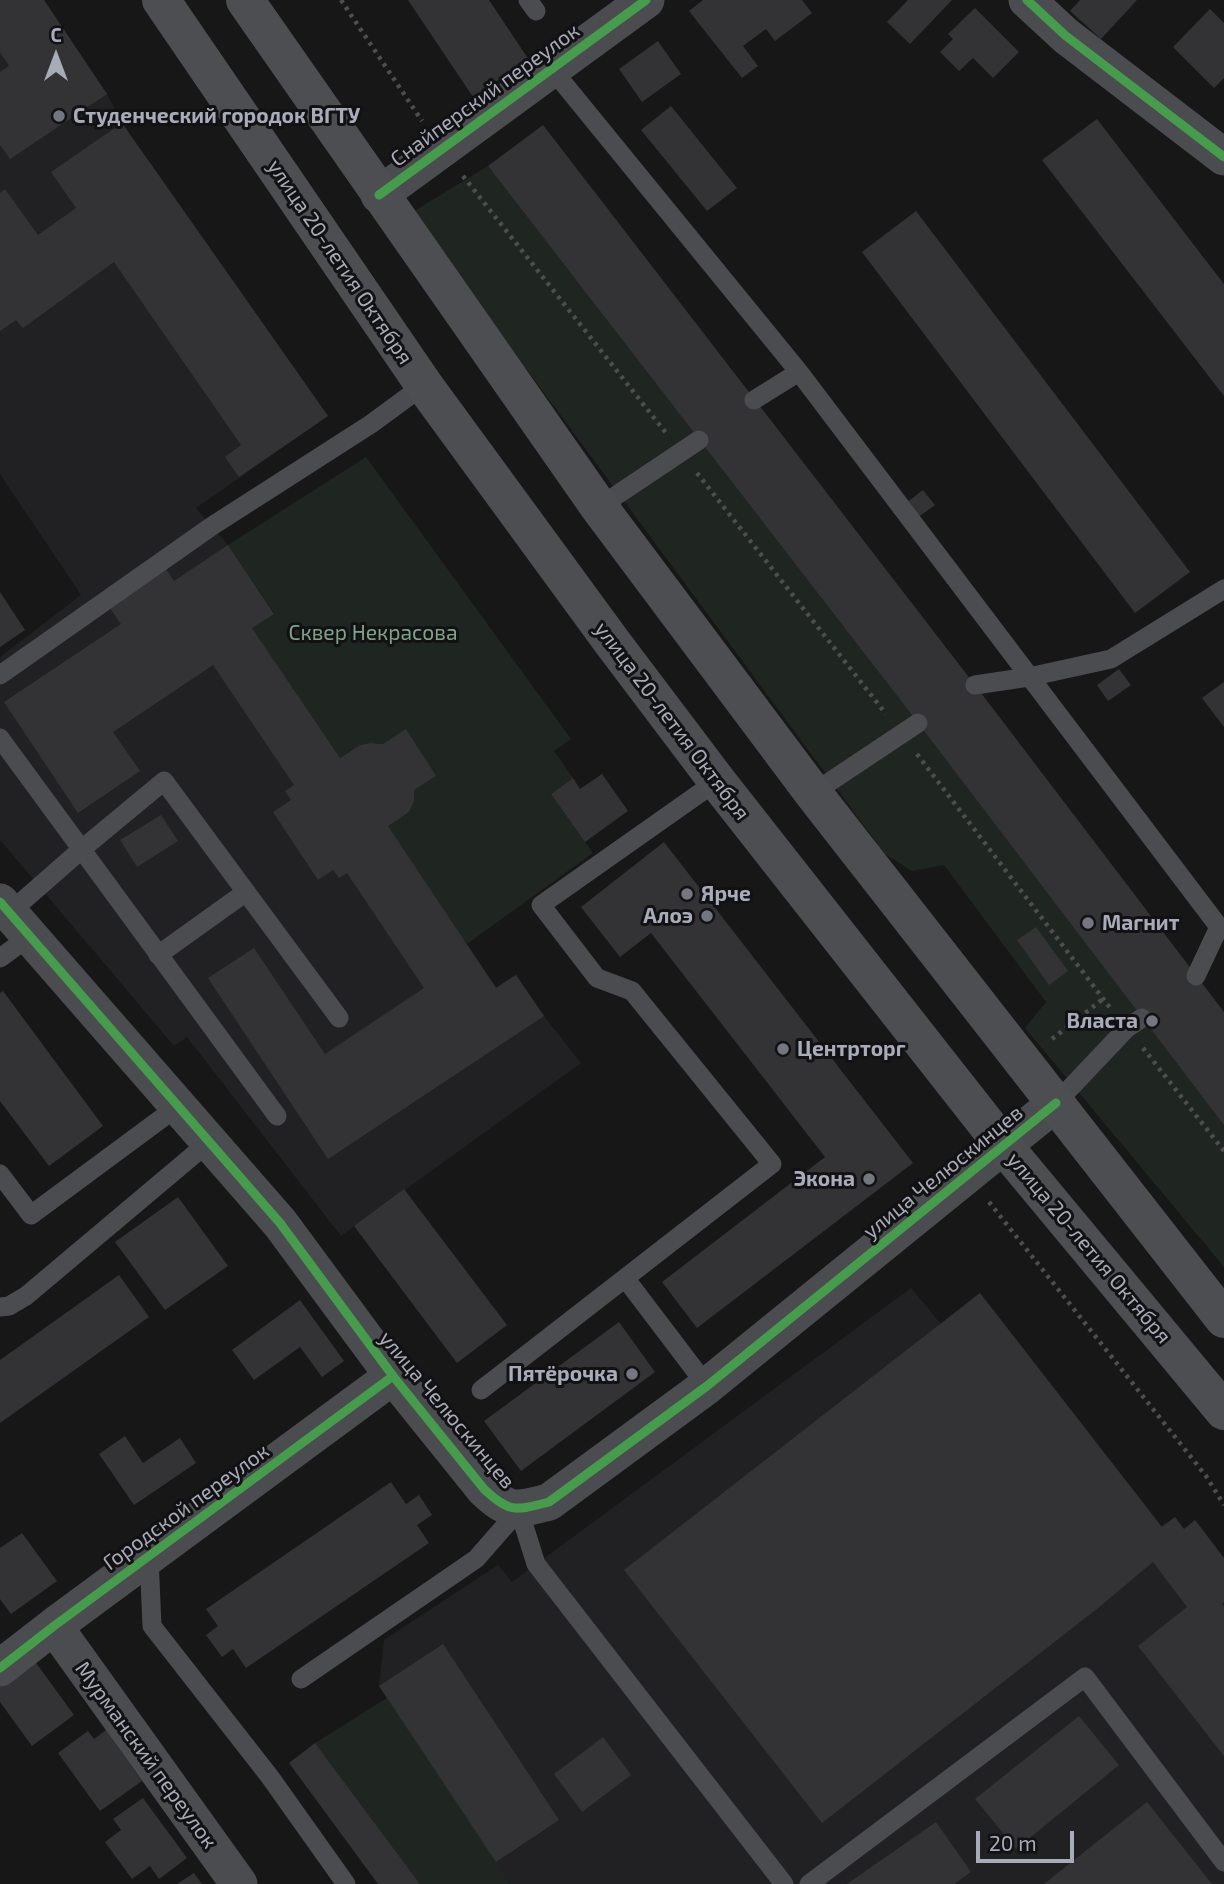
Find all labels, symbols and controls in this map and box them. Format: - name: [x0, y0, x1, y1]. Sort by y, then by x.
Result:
- street label: Снайперский переулок: [386, 18, 584, 172]
- north arrow: [21, 21, 91, 91]
- text: С: [50, 23, 62, 46]
- place label: Студенческий городок ВГТУ: [73, 103, 360, 129]
- marker: Студенческий городок ВГТУ: [51, 108, 67, 124]
- street label: улица 20-летия Октября: [262, 155, 418, 369]
- street label: улица 20-летия Октября: [589, 617, 755, 825]
- park label: Сквер Некрасова: [289, 620, 457, 646]
- place label: Ярче: [701, 881, 751, 907]
- marker: Ярче: [679, 886, 695, 902]
- place label: Алоэ: [643, 903, 693, 929]
- marker: Алоэ: [699, 908, 715, 924]
- place label: Магнит: [1102, 910, 1179, 936]
- marker: Магнит: [1080, 915, 1096, 931]
- place label: Власта: [1067, 1008, 1138, 1034]
- marker: Власта: [1144, 1013, 1160, 1029]
- place label: Центрторг: [797, 1036, 906, 1062]
- marker: Центрторг: [775, 1041, 791, 1057]
- street label: улица Челюскинцев: [858, 1100, 1028, 1244]
- street label: улица 20-летия Октября: [1002, 1147, 1176, 1349]
- place label: Экона: [794, 1166, 855, 1192]
- marker: Экона: [861, 1171, 877, 1187]
- street label: улица Челюскинцев: [374, 1326, 520, 1494]
- place label: Пятёрочка: [508, 1361, 618, 1387]
- marker: Пятёрочка: [624, 1366, 640, 1382]
- street label: Городской переулок: [98, 1438, 274, 1576]
- street label: Мурманский переулок: [70, 1657, 222, 1853]
- scale bar: [979, 1818, 1077, 1862]
- text: 20 m: [989, 1830, 1037, 1855]

